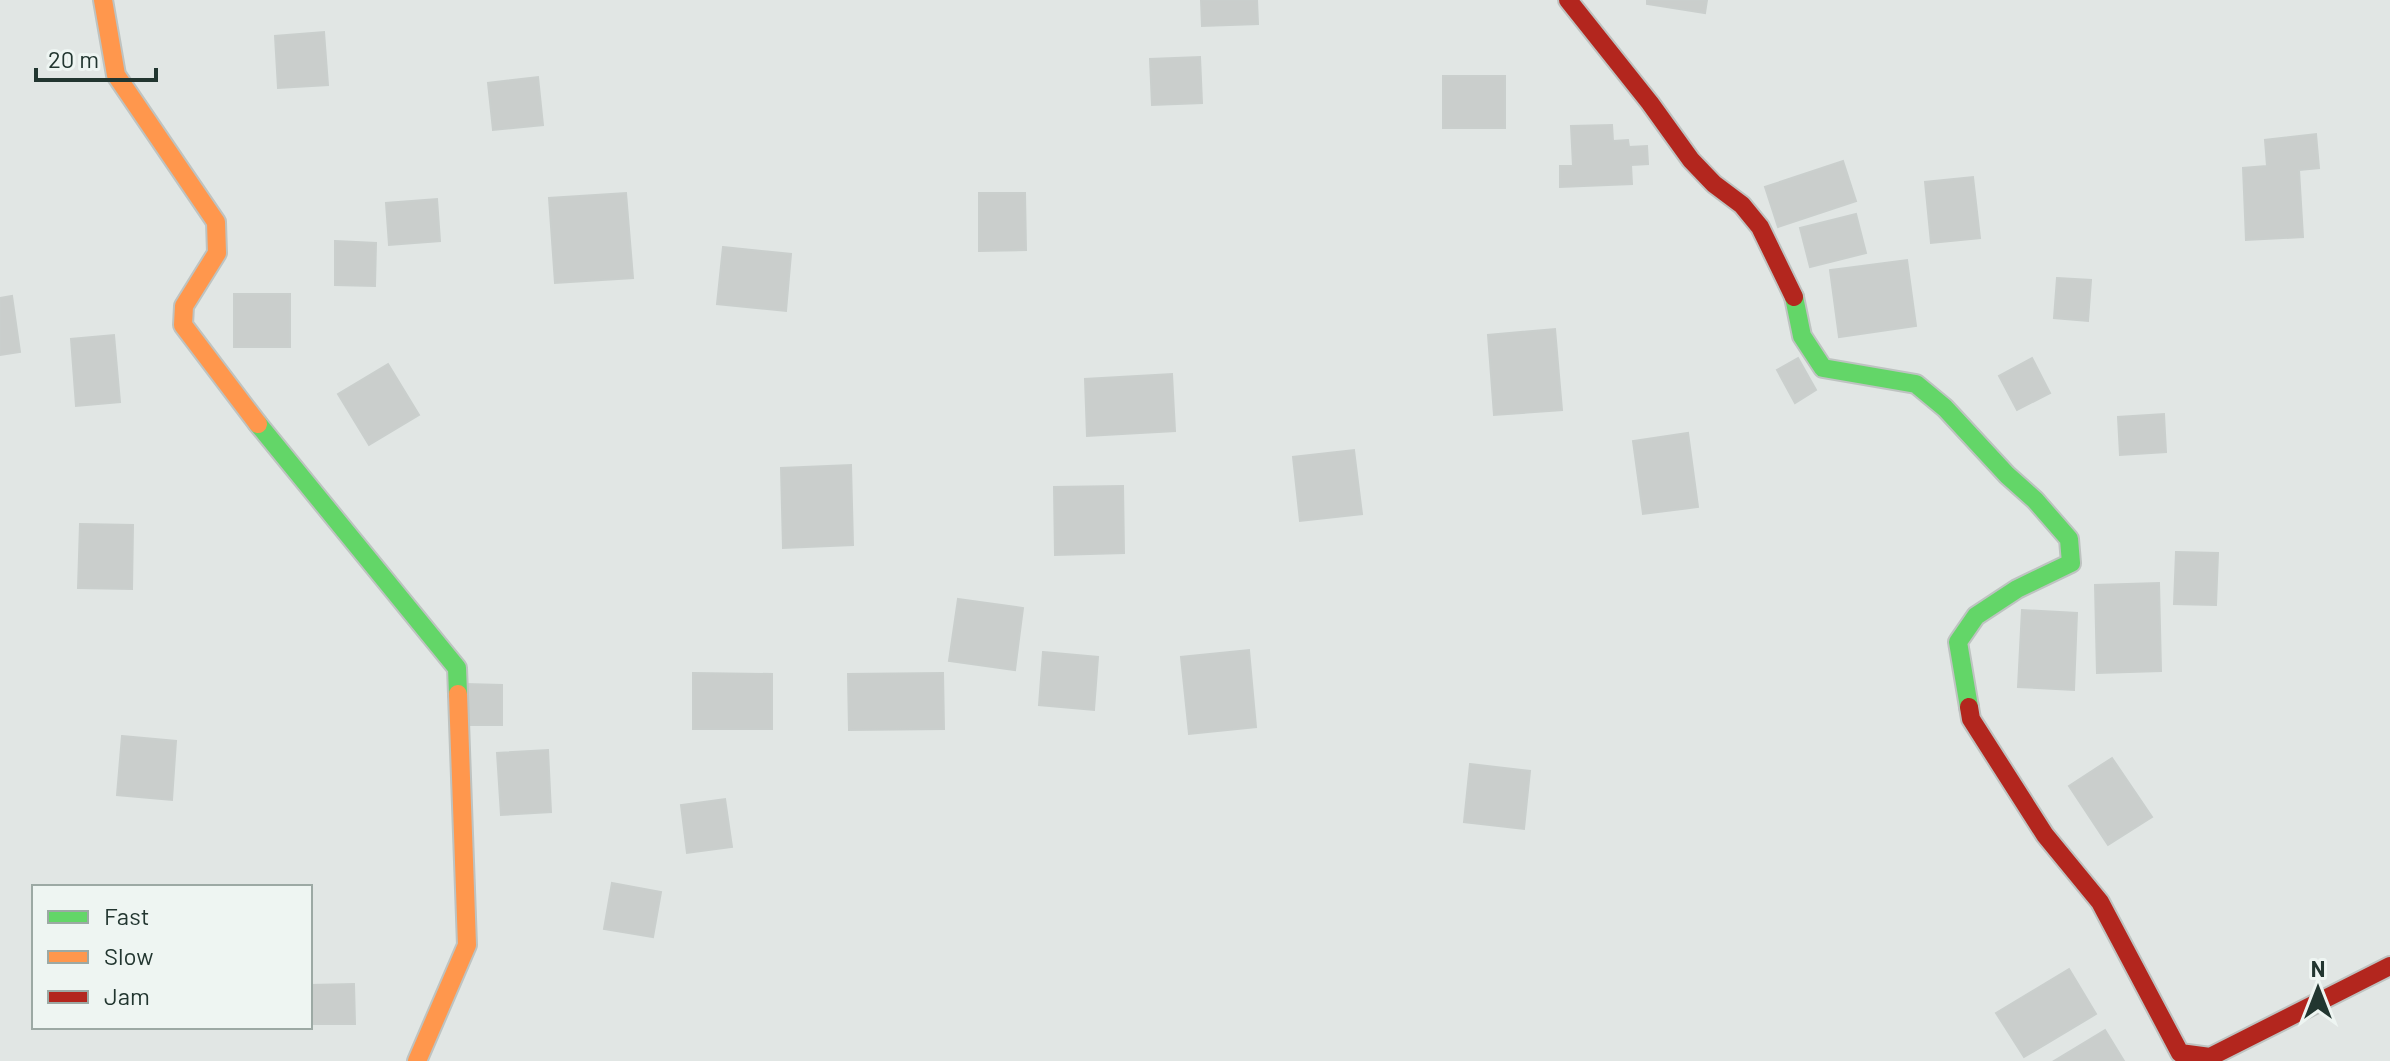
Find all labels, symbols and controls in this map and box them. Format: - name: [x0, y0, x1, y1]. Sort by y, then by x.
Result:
- scale bar: [36, 32, 156, 82]
- text: 20 m: [48, 44, 99, 73]
- legend: [32, 885, 312, 1029]
- text: Fast: [104, 901, 149, 930]
- text: Slow: [104, 941, 153, 970]
- north arrow: [2278, 949, 2358, 1029]
- text: N: [2311, 955, 2325, 981]
- text: Jam: [104, 981, 150, 1010]

